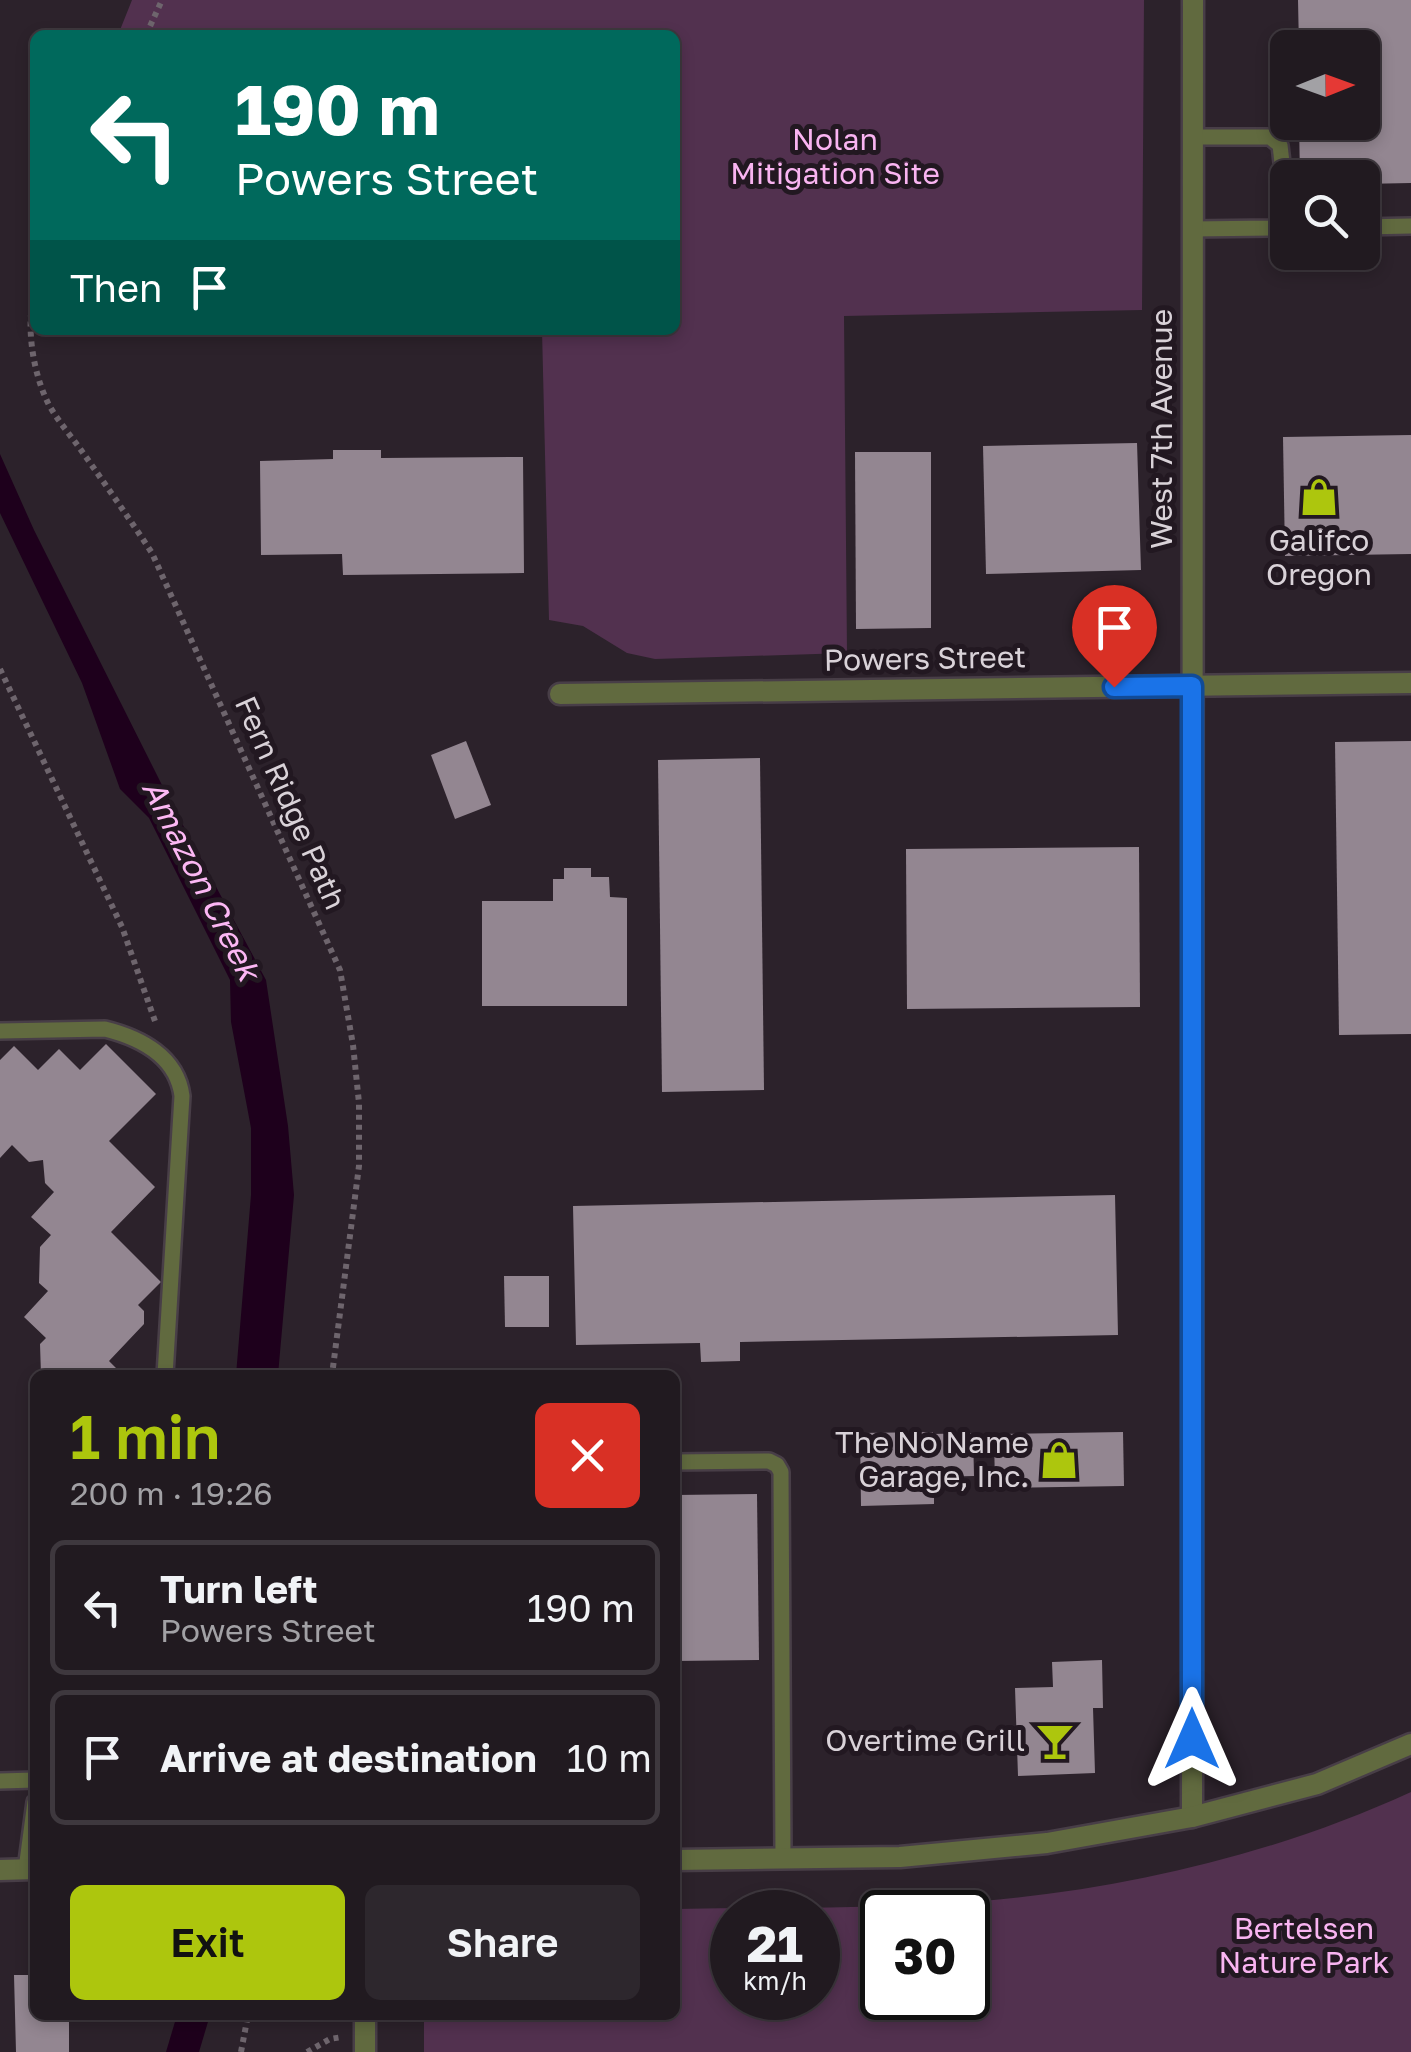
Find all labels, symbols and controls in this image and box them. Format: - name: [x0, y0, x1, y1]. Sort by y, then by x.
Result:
- north arrow: [1270, 30, 1380, 140]
- map controls: [1270, 30, 1380, 270]
- text: 190 m: [235, 66, 440, 150]
- icon: left: [70, 70, 200, 200]
- park label: Nolan Mitigation Site: [730, 121, 940, 191]
- text: Powers Street: [235, 151, 539, 205]
- button: search: [1270, 160, 1380, 270]
- icon: arrive: [182, 260, 237, 315]
- text: Then: [70, 265, 162, 310]
- street label: West 7th Avenue: [1143, 309, 1179, 549]
- shop icon: Galifco Oregon: [1298, 476, 1340, 518]
- place label: Galifco Oregon: [1266, 522, 1372, 592]
- pin: [1072, 585, 1157, 688]
- icon: arrive: [1087, 600, 1142, 655]
- street label: Powers Street: [824, 638, 1026, 678]
- street label: Fern Ridge Path: [228, 691, 354, 915]
- water label: Amazon Creek: [135, 773, 270, 989]
- text: 1 min: [70, 1400, 220, 1472]
- button: close: [535, 1403, 640, 1508]
- place label: The No Name Garage, Inc.: [835, 1424, 1029, 1494]
- shop icon: The No Name Garage, Inc.: [1038, 1439, 1080, 1481]
- text: 200 m · 19:26: [70, 1474, 273, 1512]
- text: Turn left: [160, 1566, 318, 1611]
- icon: left: [75, 1580, 130, 1635]
- text: 190 m: [527, 1585, 635, 1630]
- text: Powers Street: [160, 1611, 376, 1649]
- position arrow: [1140, 1687, 1244, 1791]
- bar icon: Overtime Grill: [1034, 1720, 1076, 1762]
- place label: Overtime Grill: [825, 1722, 1025, 1758]
- icon: arrive: [75, 1730, 130, 1785]
- text: Arrive at destination: [160, 1735, 537, 1780]
- text: 10 m: [567, 1735, 652, 1780]
- button: Exit: [70, 1885, 345, 2000]
- button: Share: [365, 1885, 640, 2000]
- speed limit sign: 30: [860, 1890, 990, 2020]
- park label: Bertelsen Nature Park: [1219, 1910, 1389, 1980]
- text: 21: [747, 1913, 803, 1973]
- text: km/h: [743, 1965, 807, 1996]

